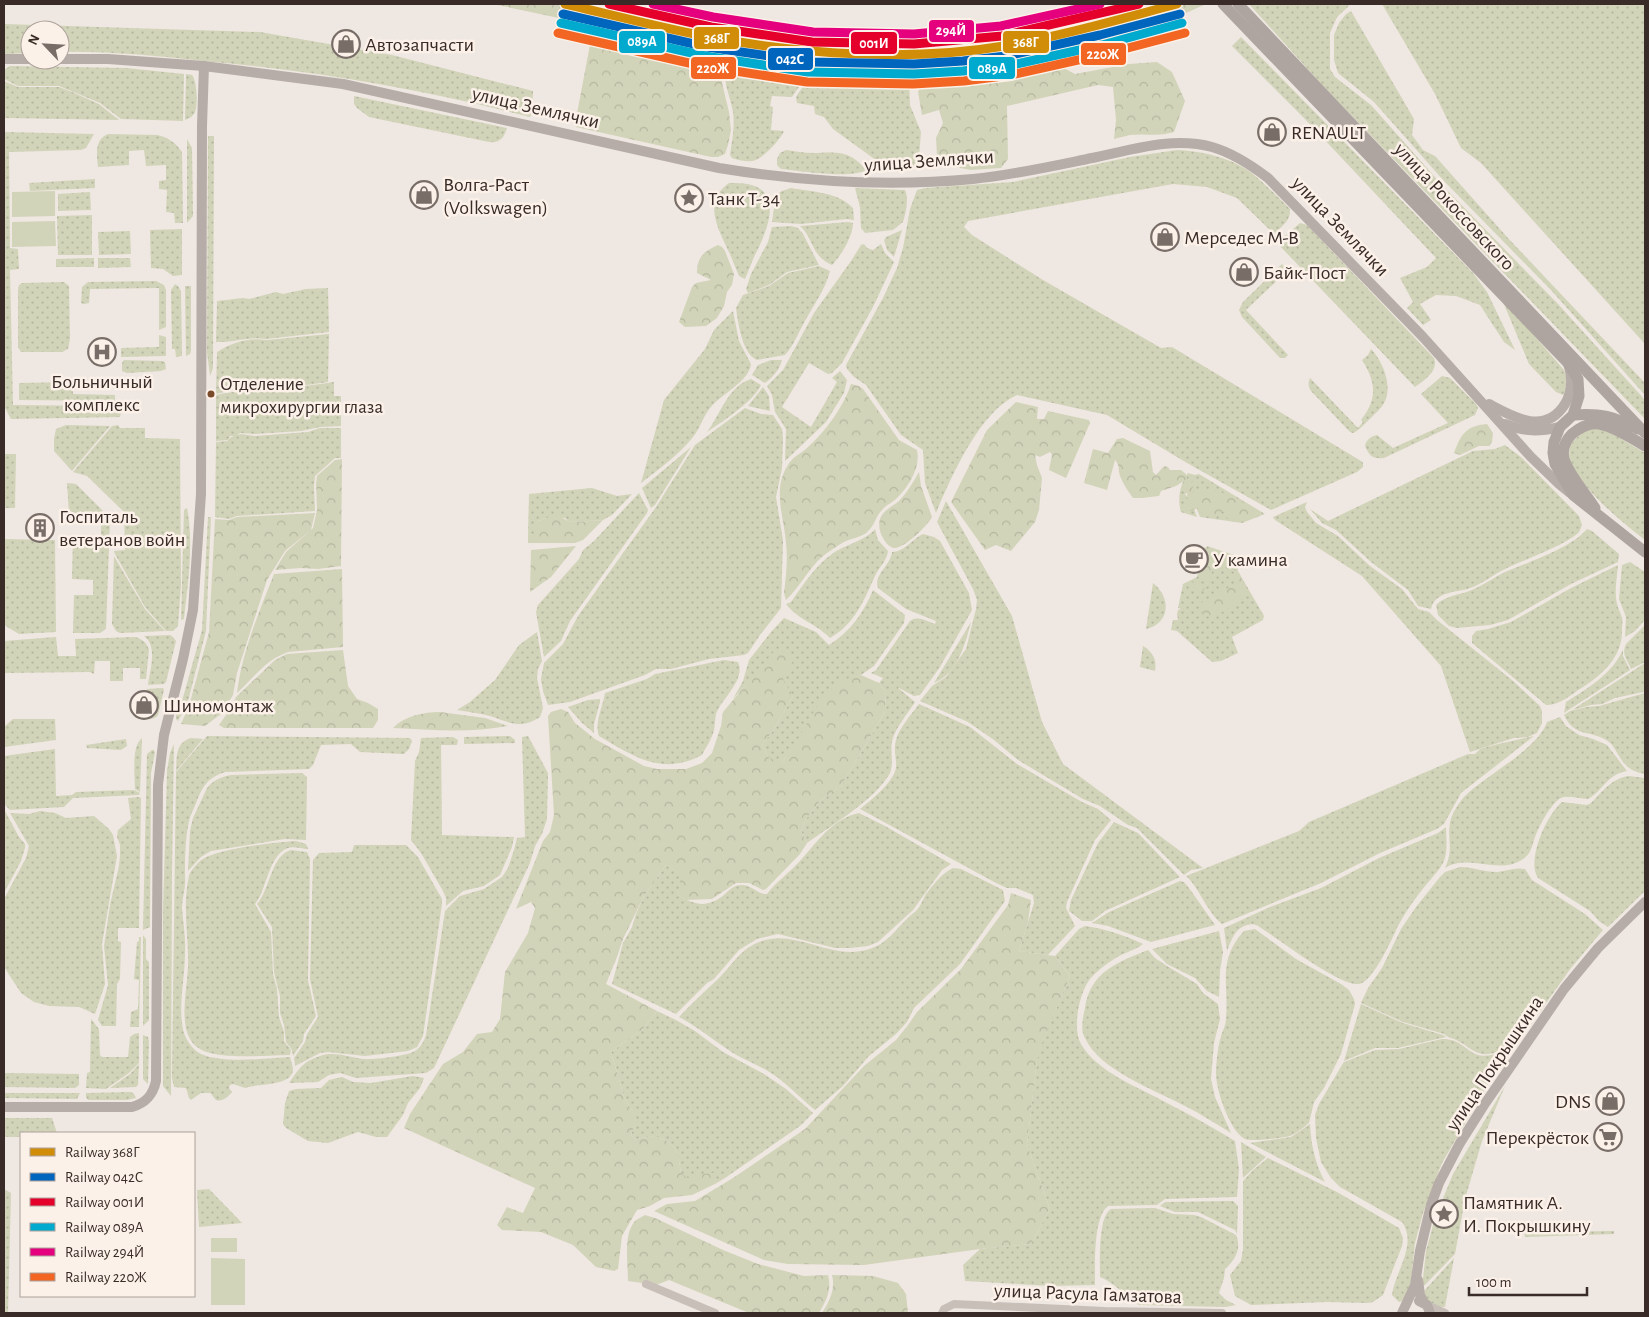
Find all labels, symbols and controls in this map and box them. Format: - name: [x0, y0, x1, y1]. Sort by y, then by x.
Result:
- line badge: 294Й: [928, 19, 975, 43]
- north arrow: [20, 20, 70, 70]
- text: 294Й: [936, 22, 966, 38]
- line badge: 368Г: [693, 26, 740, 50]
- shop icon: Автозапчасти: [331, 29, 361, 59]
- line badge: 089А: [618, 30, 666, 54]
- line badge: 368Г: [1002, 30, 1050, 54]
- line badge: 001И: [850, 31, 898, 55]
- text: 368Г: [704, 32, 731, 46]
- text: N: [26, 33, 43, 47]
- place label: Автозапчасти: [365, 35, 474, 55]
- text: 089А: [627, 35, 657, 49]
- text: 368Г: [1013, 36, 1040, 50]
- text: 001И: [859, 37, 889, 51]
- line badge: 220Ж: [1080, 42, 1127, 66]
- line badge: 042С: [767, 47, 814, 71]
- text: 220Ж: [1087, 48, 1120, 62]
- text: 042С: [776, 53, 805, 67]
- line badge: 220Ж: [690, 56, 737, 80]
- line badge: 089А: [968, 56, 1016, 80]
- text: 220Ж: [697, 62, 730, 76]
- text: 089А: [977, 62, 1007, 76]
- street label: улица Землячки: [469, 83, 601, 132]
- shop icon: RENAULT: [1257, 117, 1287, 147]
- place label: RENAULT: [1291, 123, 1366, 143]
- street label: улица Рокоссовского: [1390, 138, 1518, 274]
- street label: улица Землячки: [863, 146, 995, 176]
- street label: улица Землячки: [1287, 172, 1393, 280]
- place label: Волга-Раст (Volkswagen): [443, 175, 548, 218]
- shop icon: Волга-Раст (Volkswagen): [409, 180, 439, 210]
- place icon: Танк Т-34: [674, 183, 704, 213]
- place label: Танк Т-34: [708, 189, 780, 209]
- shop icon: Мерседес M-B: [1150, 222, 1180, 252]
- place label: Мерседес M-B: [1184, 228, 1299, 248]
- shop icon: Байк-Пост: [1229, 257, 1259, 287]
- place label: Байк-Пост: [1263, 263, 1346, 283]
- hospital icon: Больничный комплекс: [87, 337, 117, 367]
- place label: Больничный комплекс: [51, 372, 153, 415]
- place label: Отделение микрохирургии глаза: [220, 375, 383, 417]
- marker: Отделение микрохирургии глаза: [206, 389, 216, 399]
- place label: Госпиталь ветеранов войн: [59, 507, 185, 550]
- building icon: Госпиталь ветеранов войн: [25, 513, 55, 543]
- cafe icon: У камина: [1179, 544, 1209, 574]
- place label: У камина: [1213, 550, 1288, 570]
- shop icon: Шиномонтаж: [129, 690, 159, 720]
- place label: Шиномонтаж: [163, 696, 274, 716]
- street label: улица Покрышкина: [1442, 993, 1547, 1135]
- shop icon: DNS: [1595, 1086, 1625, 1116]
- place label: DNS: [1555, 1092, 1591, 1112]
- supermarket icon: Перекрёсток: [1593, 1122, 1623, 1152]
- place label: Перекрёсток: [1485, 1128, 1589, 1148]
- legend: [20, 1132, 195, 1297]
- text: Railway 368Г: [65, 1145, 140, 1160]
- text: Railway 042С: [65, 1170, 143, 1185]
- place label: Памятник А. И. Покрышкину: [1463, 1193, 1591, 1236]
- text: Railway 001И: [65, 1195, 144, 1210]
- place icon: Памятник А. И. Покрышкину: [1429, 1199, 1459, 1229]
- text: Railway 089А: [65, 1220, 144, 1235]
- text: Railway 294Й: [65, 1245, 145, 1260]
- scale bar: [1469, 1264, 1586, 1296]
- text: Railway 220Ж: [65, 1270, 147, 1285]
- text: 100 m: [1476, 1275, 1511, 1290]
- street label: улица Расула Гамзатова: [993, 1281, 1182, 1307]

